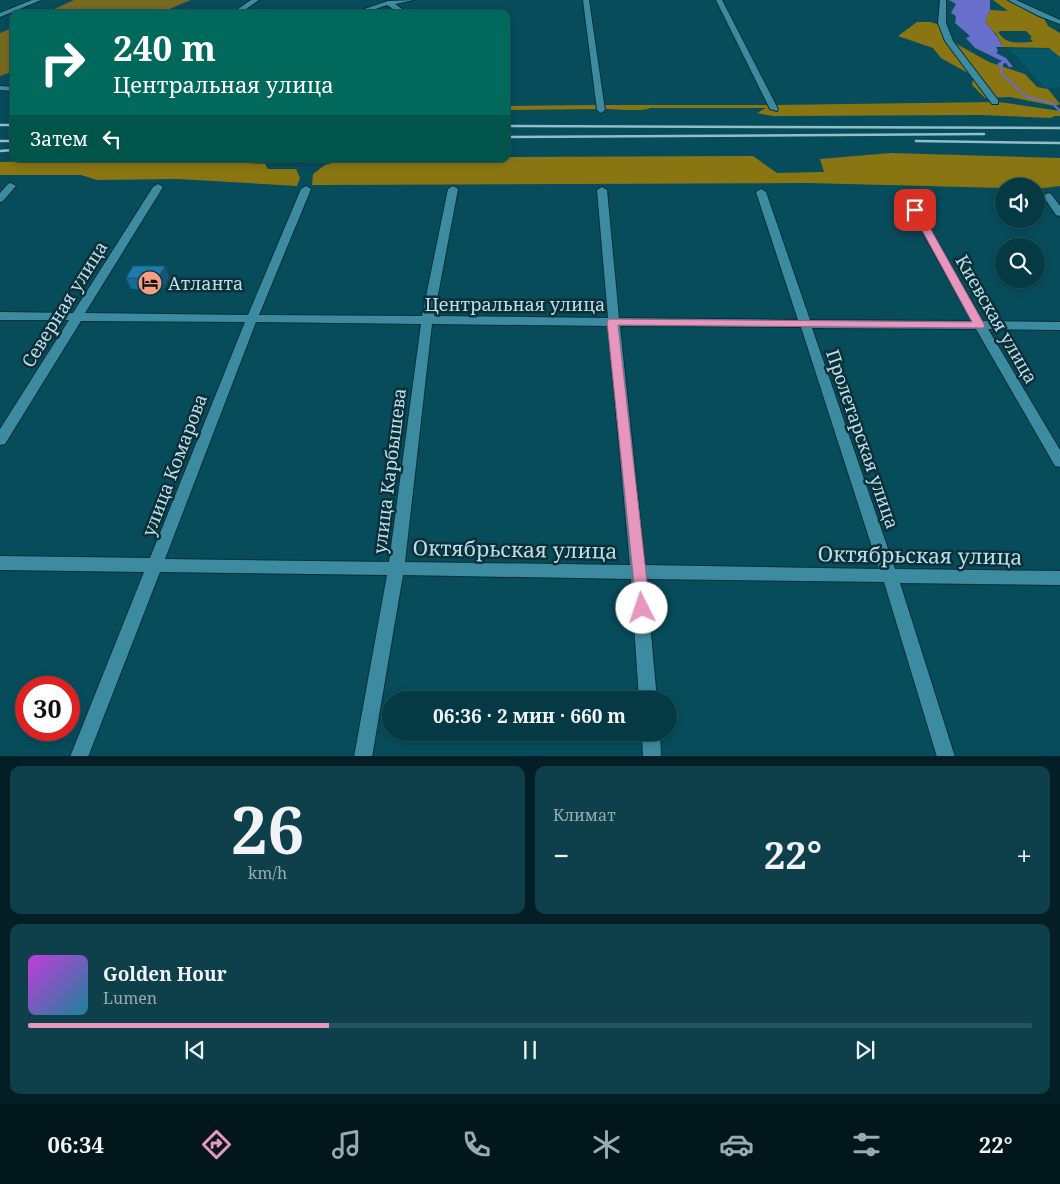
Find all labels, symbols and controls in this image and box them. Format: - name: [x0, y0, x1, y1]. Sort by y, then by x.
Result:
- text: 240 m: [113, 24, 216, 71]
- icon: right: [30, 30, 95, 95]
- text: Центральная улица: [113, 69, 334, 99]
- icon: left: [98, 125, 126, 153]
- text: Затем: [30, 126, 88, 152]
- map controls: [995, 178, 1045, 288]
- button: sound: [995, 178, 1045, 228]
- pin: [894, 189, 936, 231]
- icon: arrive: [901, 196, 929, 224]
- street label: Северная улица: [16, 236, 112, 372]
- button: search: [995, 238, 1045, 288]
- street label: Киевская улица: [950, 250, 1044, 388]
- hotel icon: Атланта: [137, 270, 163, 296]
- place label: Атланта: [168, 271, 243, 295]
- street label: Центральная улица: [425, 292, 605, 316]
- street label: Пролетарская улица: [821, 346, 905, 532]
- street label: улица Карбышева: [367, 387, 411, 555]
- street label: улица Комарова: [136, 390, 212, 540]
- street label: Октябрьская улица: [412, 533, 618, 565]
- street label: Октябрьская улица: [817, 539, 1023, 571]
- position arrow: [615, 581, 667, 633]
- speed limit sign: 30: [15, 676, 80, 741]
- text: 06:36 · 2 мин · 660 m: [433, 703, 626, 729]
- text: 26: [231, 785, 304, 873]
- text: Климат: [553, 804, 616, 826]
- text: 22°: [764, 828, 822, 880]
- text: −: [553, 836, 569, 874]
- text: +: [1016, 836, 1032, 874]
- text: km/h: [248, 862, 287, 884]
- text: Golden Hour: [103, 961, 227, 987]
- text: Lumen: [103, 987, 157, 1009]
- icon: previous: [181, 1036, 209, 1064]
- icon: pause: [516, 1036, 544, 1064]
- icon: next: [851, 1036, 879, 1064]
- icon: directions: [199, 1127, 234, 1162]
- icon: music: [329, 1127, 364, 1162]
- icon: phone: [459, 1127, 494, 1162]
- icon: climate: [589, 1127, 624, 1162]
- icon: car: [719, 1127, 754, 1162]
- icon: filters: [849, 1127, 884, 1162]
- text: 06:34: [47, 1129, 104, 1159]
- text: 22°: [979, 1129, 1012, 1159]

